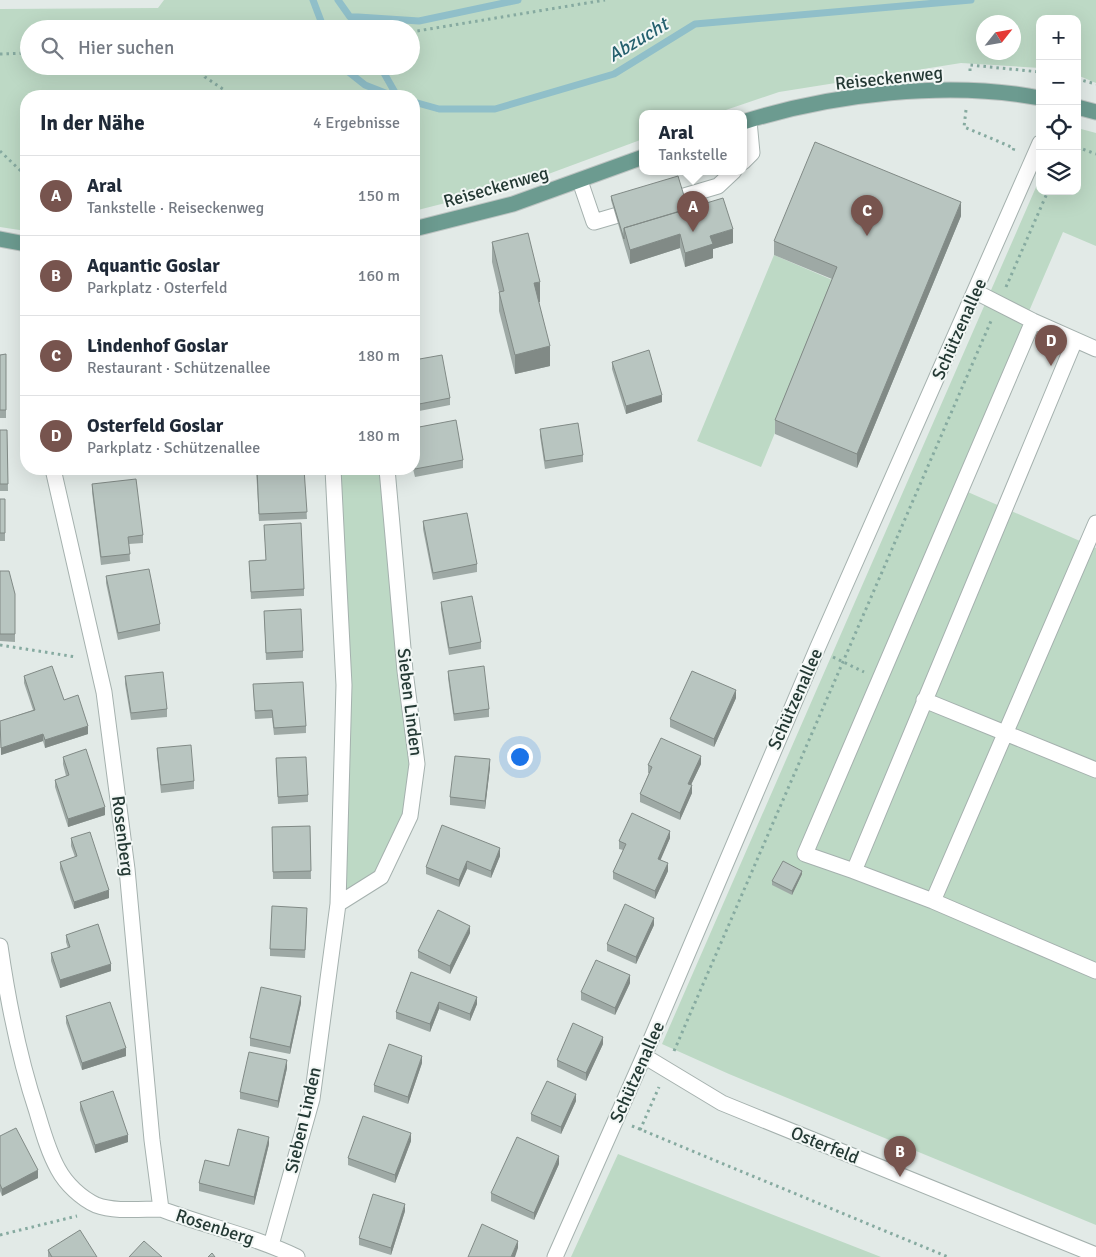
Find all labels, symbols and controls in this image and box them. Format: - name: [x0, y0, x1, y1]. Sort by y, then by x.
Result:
- water label: Abzucht: [603, 11, 675, 67]
- north arrow: [976, 15, 1021, 60]
- map controls: [1036, 15, 1081, 195]
- button: +: [1036, 15, 1081, 60]
- search box: [20, 20, 420, 75]
- icon: search: [38, 34, 66, 62]
- text: Hier suchen: [78, 36, 174, 60]
- button: −: [1036, 60, 1081, 105]
- street label: Reiseckenweg: [834, 61, 944, 95]
- button: locate: [1036, 105, 1081, 150]
- text: In der Nähe: [40, 110, 145, 136]
- popup: [639, 110, 747, 175]
- text: 4 Ergebnisse: [313, 113, 400, 133]
- text: Aral: [658, 121, 694, 145]
- text: Tankstelle: [658, 145, 728, 165]
- button: layers: [1036, 150, 1081, 195]
- street label: Reiseckenweg: [441, 161, 551, 213]
- text: Aral: [87, 174, 122, 198]
- text: A: [51, 186, 61, 206]
- text: 150 m: [358, 186, 400, 206]
- pin: A: [677, 191, 709, 232]
- pin: C: [851, 195, 883, 236]
- text: Tankstelle · Reiseckenweg: [87, 198, 264, 218]
- text: Aquantic Goslar: [87, 254, 220, 278]
- text: B: [51, 266, 61, 286]
- text: 160 m: [358, 266, 400, 286]
- street label: Schützenallee: [927, 275, 991, 383]
- text: Parkplatz · Osterfeld: [87, 278, 227, 298]
- pin: D: [1035, 325, 1067, 366]
- text: Lindenhof Goslar: [87, 334, 228, 358]
- text: C: [51, 346, 61, 366]
- text: 180 m: [358, 346, 400, 366]
- text: Restaurant · Schützenallee: [87, 358, 271, 378]
- text: Osterfeld Goslar: [87, 414, 223, 438]
- text: D: [51, 426, 61, 446]
- text: 180 m: [358, 426, 400, 446]
- text: Parkplatz · Schützenallee: [87, 438, 260, 458]
- street label: Schützenallee: [763, 645, 827, 753]
- street label: Sieben Linden: [392, 647, 428, 757]
- your location: [507, 744, 533, 770]
- street label: Rosenberg: [107, 794, 139, 878]
- street label: Schützenallee: [605, 1018, 669, 1126]
- street label: Sieben Linden: [280, 1065, 326, 1175]
- street label: Osterfeld: [788, 1121, 862, 1169]
- pin: B: [884, 1136, 916, 1177]
- street label: Rosenberg: [173, 1204, 257, 1250]

